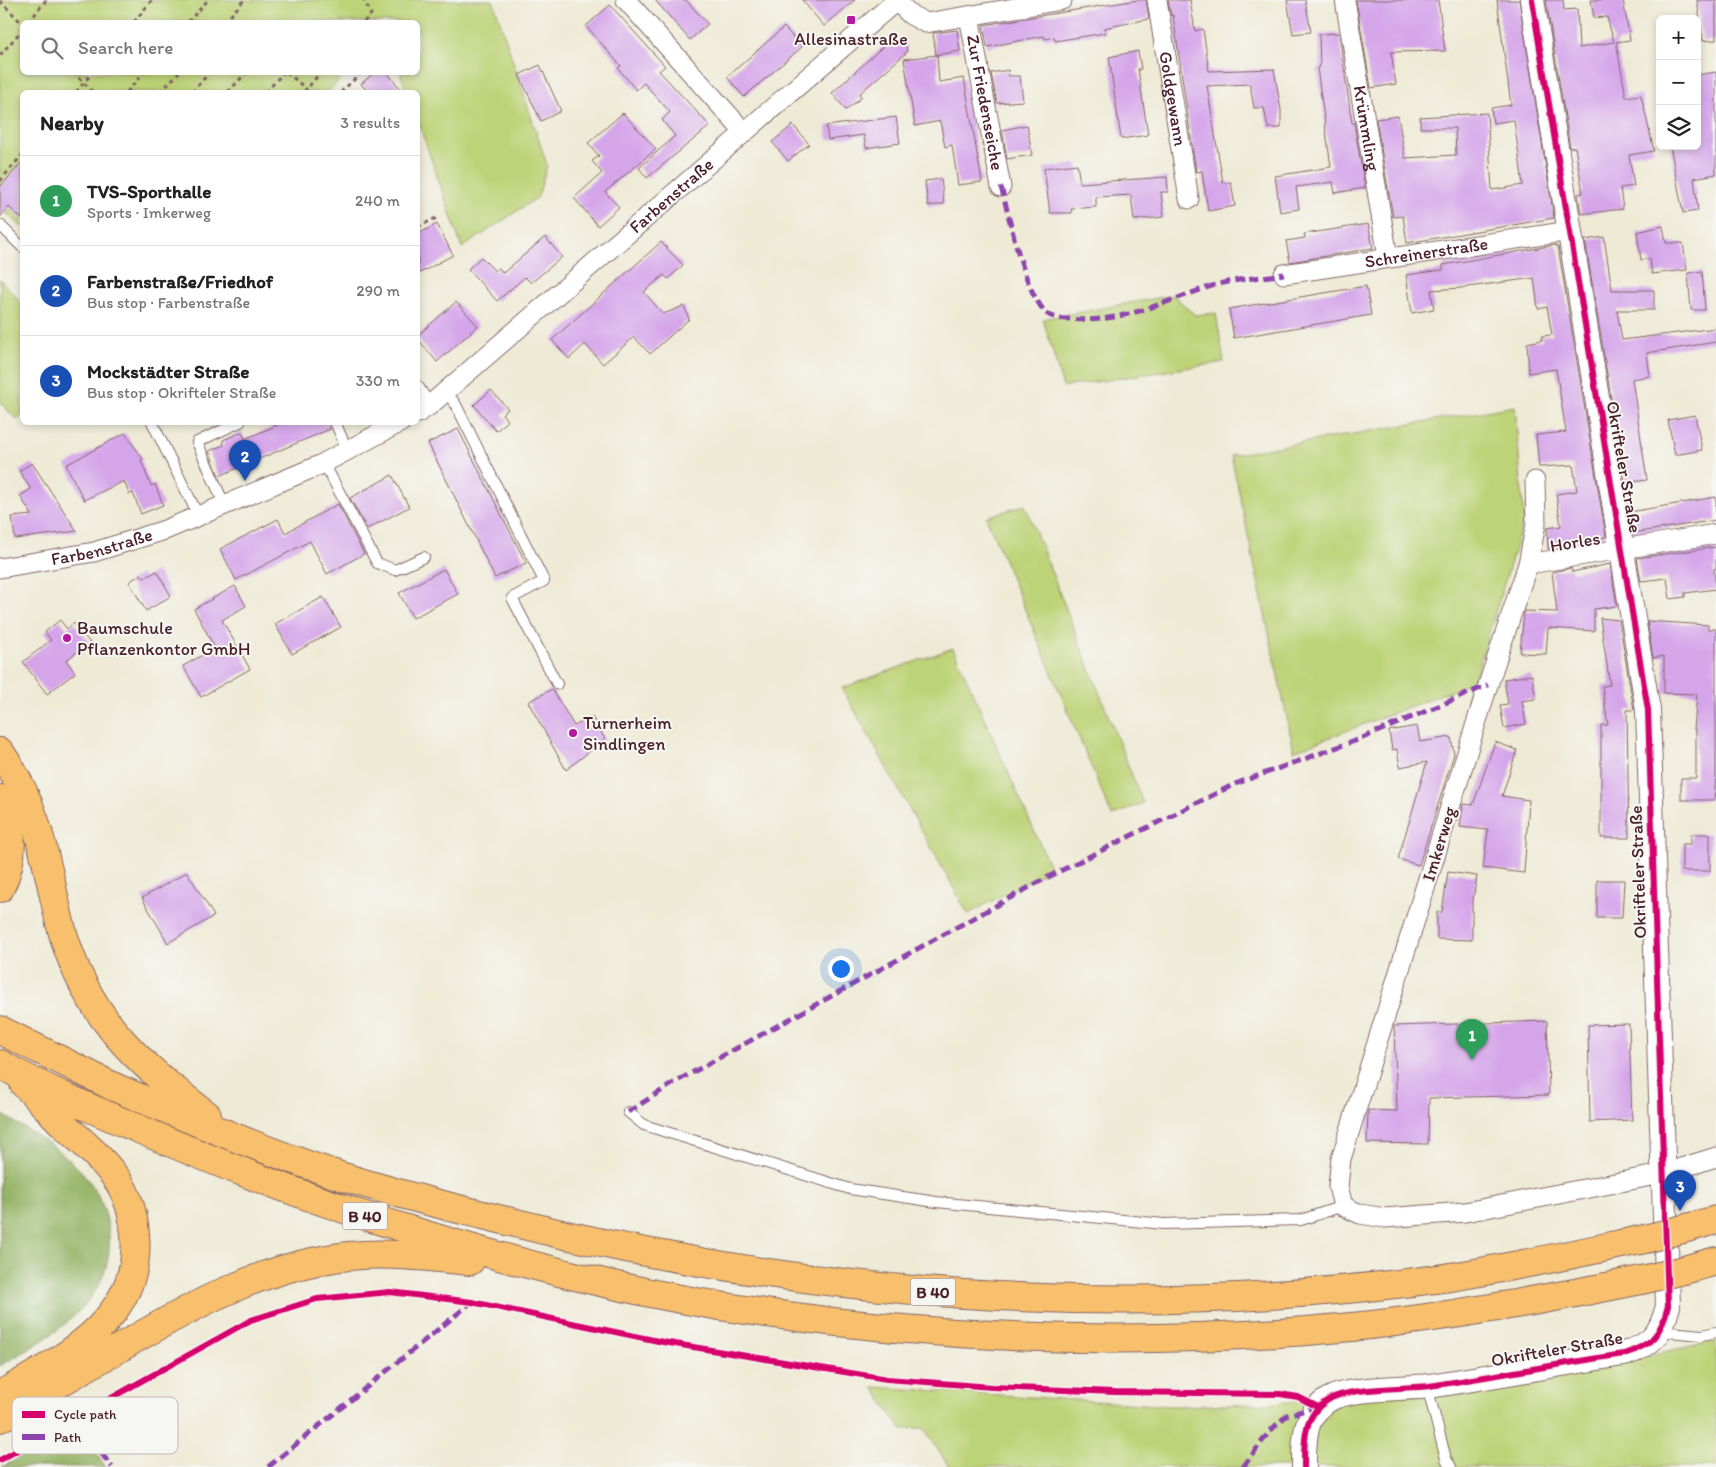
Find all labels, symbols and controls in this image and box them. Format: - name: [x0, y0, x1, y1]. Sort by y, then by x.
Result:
- marker: Allesinastraße: [845, 14, 857, 26]
- map controls: [1656, 15, 1701, 150]
- button: +: [1656, 15, 1701, 60]
- search box: [20, 20, 420, 75]
- place label: Allesinastraße: [794, 28, 908, 50]
- street label: Zur Friedenseiche: [962, 33, 1009, 172]
- icon: search: [38, 34, 66, 62]
- text: Search here: [78, 36, 173, 59]
- street label: Goldgewann: [1154, 50, 1191, 148]
- button: −: [1656, 60, 1701, 105]
- street label: Krümmling: [1348, 84, 1385, 174]
- button: layers: [1656, 105, 1701, 150]
- text: Nearby: [40, 110, 104, 135]
- text: 3 results: [340, 113, 400, 132]
- street label: Farbenstraße: [625, 153, 718, 238]
- text: TVS-Sporthalle: [87, 180, 211, 203]
- text: 1: [52, 191, 60, 210]
- text: 240 m: [355, 191, 400, 210]
- text: Sports · Imkerweg: [87, 203, 211, 222]
- street label: Schreinerstraße: [1363, 232, 1490, 273]
- text: Farbenstraße/Friedhof: [87, 270, 273, 293]
- text: 2: [52, 281, 60, 300]
- text: 290 m: [356, 281, 400, 300]
- text: Bus stop · Farbenstraße: [87, 293, 250, 312]
- text: Mockstädter Straße: [87, 360, 250, 383]
- text: 3: [52, 371, 60, 390]
- text: 330 m: [356, 371, 400, 390]
- text: Bus stop · Okrifteler Straße: [87, 383, 276, 402]
- street label: Okrifteler Straße: [1602, 399, 1646, 535]
- pin: 2: [229, 440, 261, 481]
- street label: Farbenstraße: [49, 524, 155, 570]
- street label: Horles: [1548, 527, 1602, 557]
- place label: Baumschule Pflanzenkontor GmbH: [77, 617, 250, 660]
- marker: Baumschule Pflanzenkontor GmbH: [61, 632, 73, 644]
- place label: Turnerheim Sindlingen: [583, 712, 672, 755]
- marker: Turnerheim Sindlingen: [567, 727, 579, 739]
- street label: Imkerweg: [1417, 803, 1461, 884]
- street label: Okrifteler Straße: [1625, 805, 1651, 939]
- your location: [828, 956, 854, 982]
- pin: 1: [1456, 1019, 1488, 1060]
- pin: 3: [1664, 1170, 1696, 1211]
- road number: B 40: [342, 1202, 388, 1230]
- road number: B 40: [910, 1278, 956, 1305]
- street label: Okrifteler Straße: [1489, 1327, 1625, 1371]
- legend: [12, 1397, 178, 1454]
- text: Cycle path: [54, 1406, 117, 1423]
- text: Path: [54, 1429, 81, 1446]

